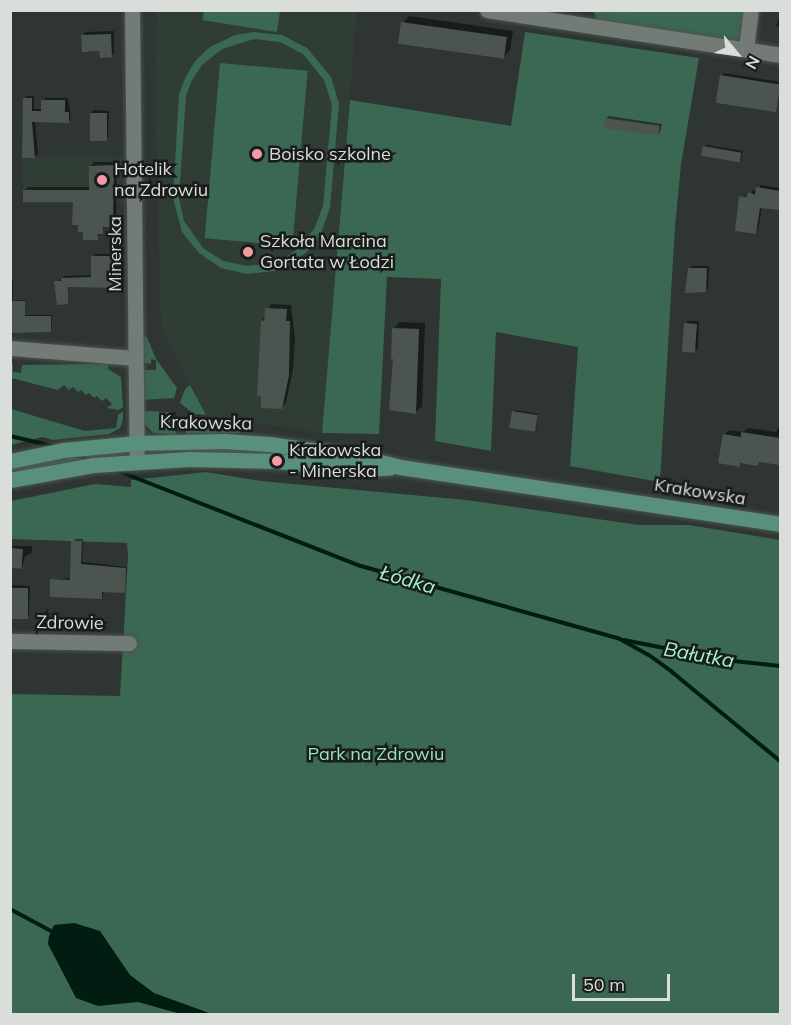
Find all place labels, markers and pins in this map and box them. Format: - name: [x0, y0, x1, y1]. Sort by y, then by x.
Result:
- place label: Boisko szkolne: [269, 143, 391, 165]
- marker: Boisko szkolne: [250, 147, 264, 161]
- place label: Hotelik na Zdrowiu: [114, 159, 208, 201]
- marker: Hotelik na Zdrowiu: [95, 173, 109, 187]
- place label: Szkoła Marcina Gortata w Łodzi: [260, 231, 394, 274]
- marker: Szkoła Marcina Gortata w Łodzi: [241, 245, 255, 259]
- place label: Krakowska - Minerska: [289, 440, 381, 482]
- marker: Krakowska - Minerska: [270, 454, 284, 468]

